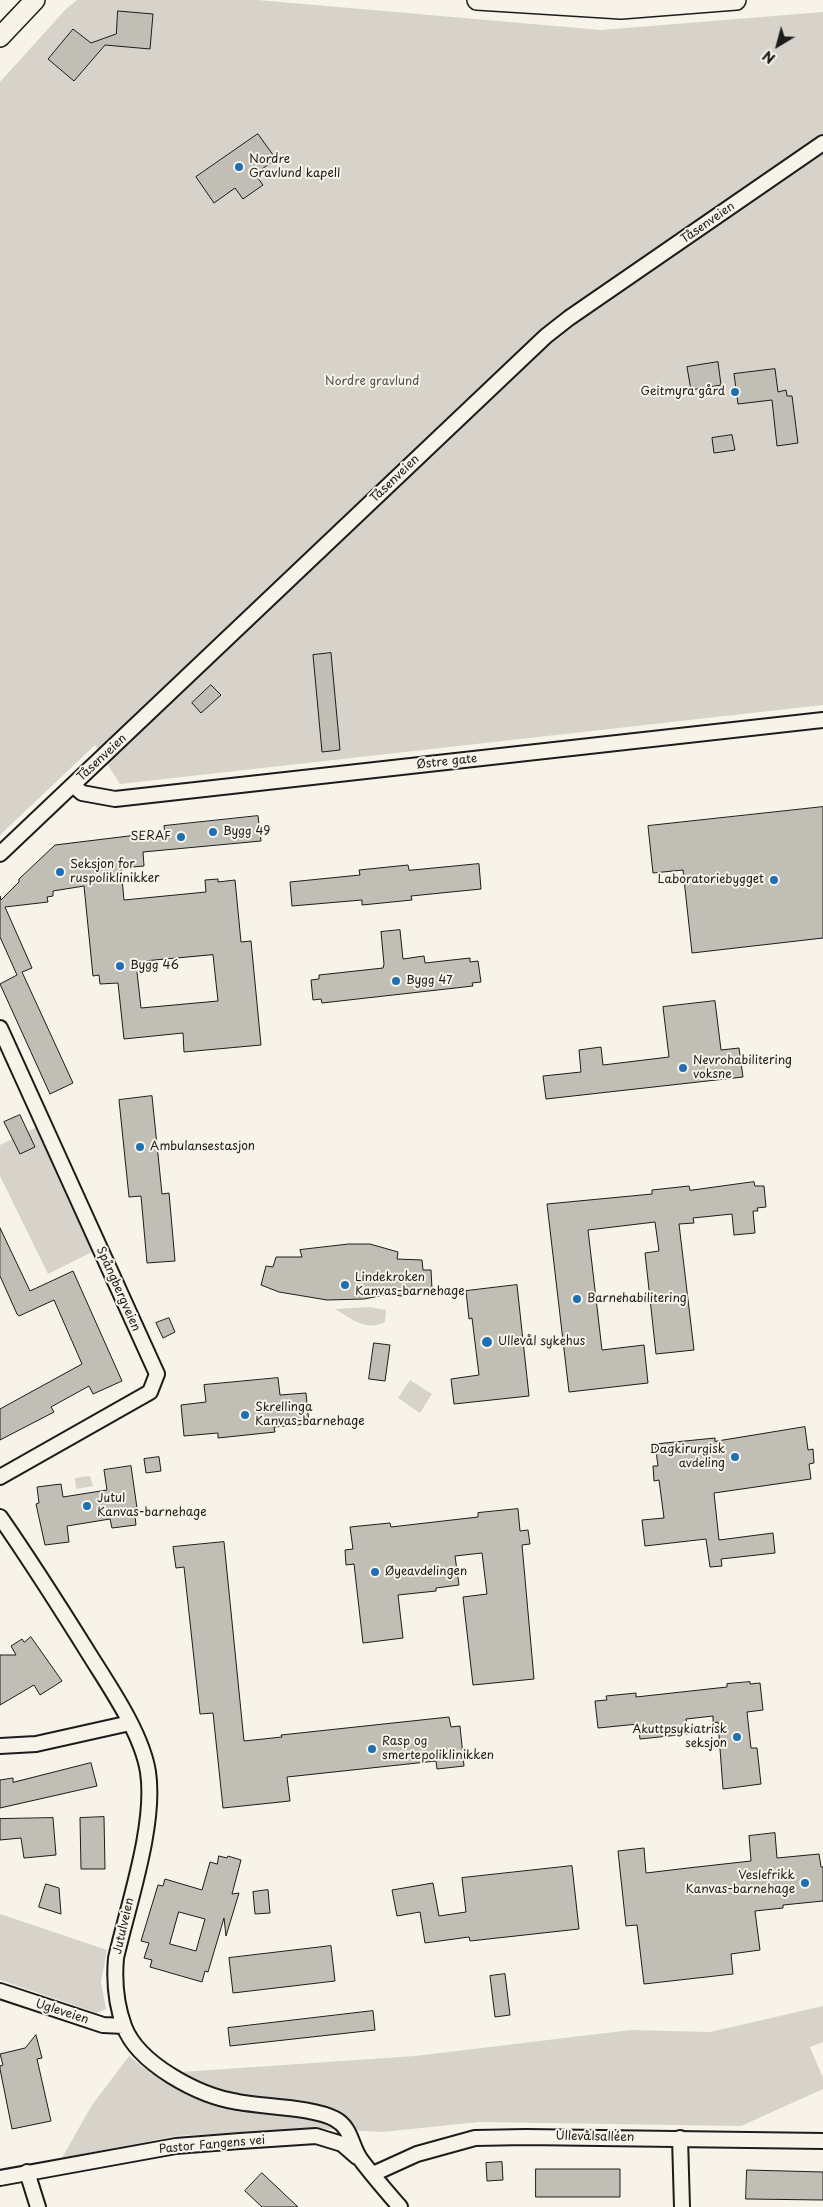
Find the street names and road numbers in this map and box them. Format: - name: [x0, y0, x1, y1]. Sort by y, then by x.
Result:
- street label: Tåsenveien: [678, 199, 738, 247]
- street label: Tåsenveien: [368, 452, 422, 506]
- street label: Tåsenveien: [74, 731, 130, 785]
- street label: Østre gate: [416, 752, 478, 772]
- street label: Spångbergveien: [93, 1244, 143, 1334]
- street label: Jutulveien: [111, 1896, 137, 1956]
- street label: Ugleveien: [34, 1997, 90, 2027]
- street label: Ullevålsalléen: [555, 2129, 635, 2145]
- street label: Pastor Fangens vei: [158, 2133, 266, 2157]

